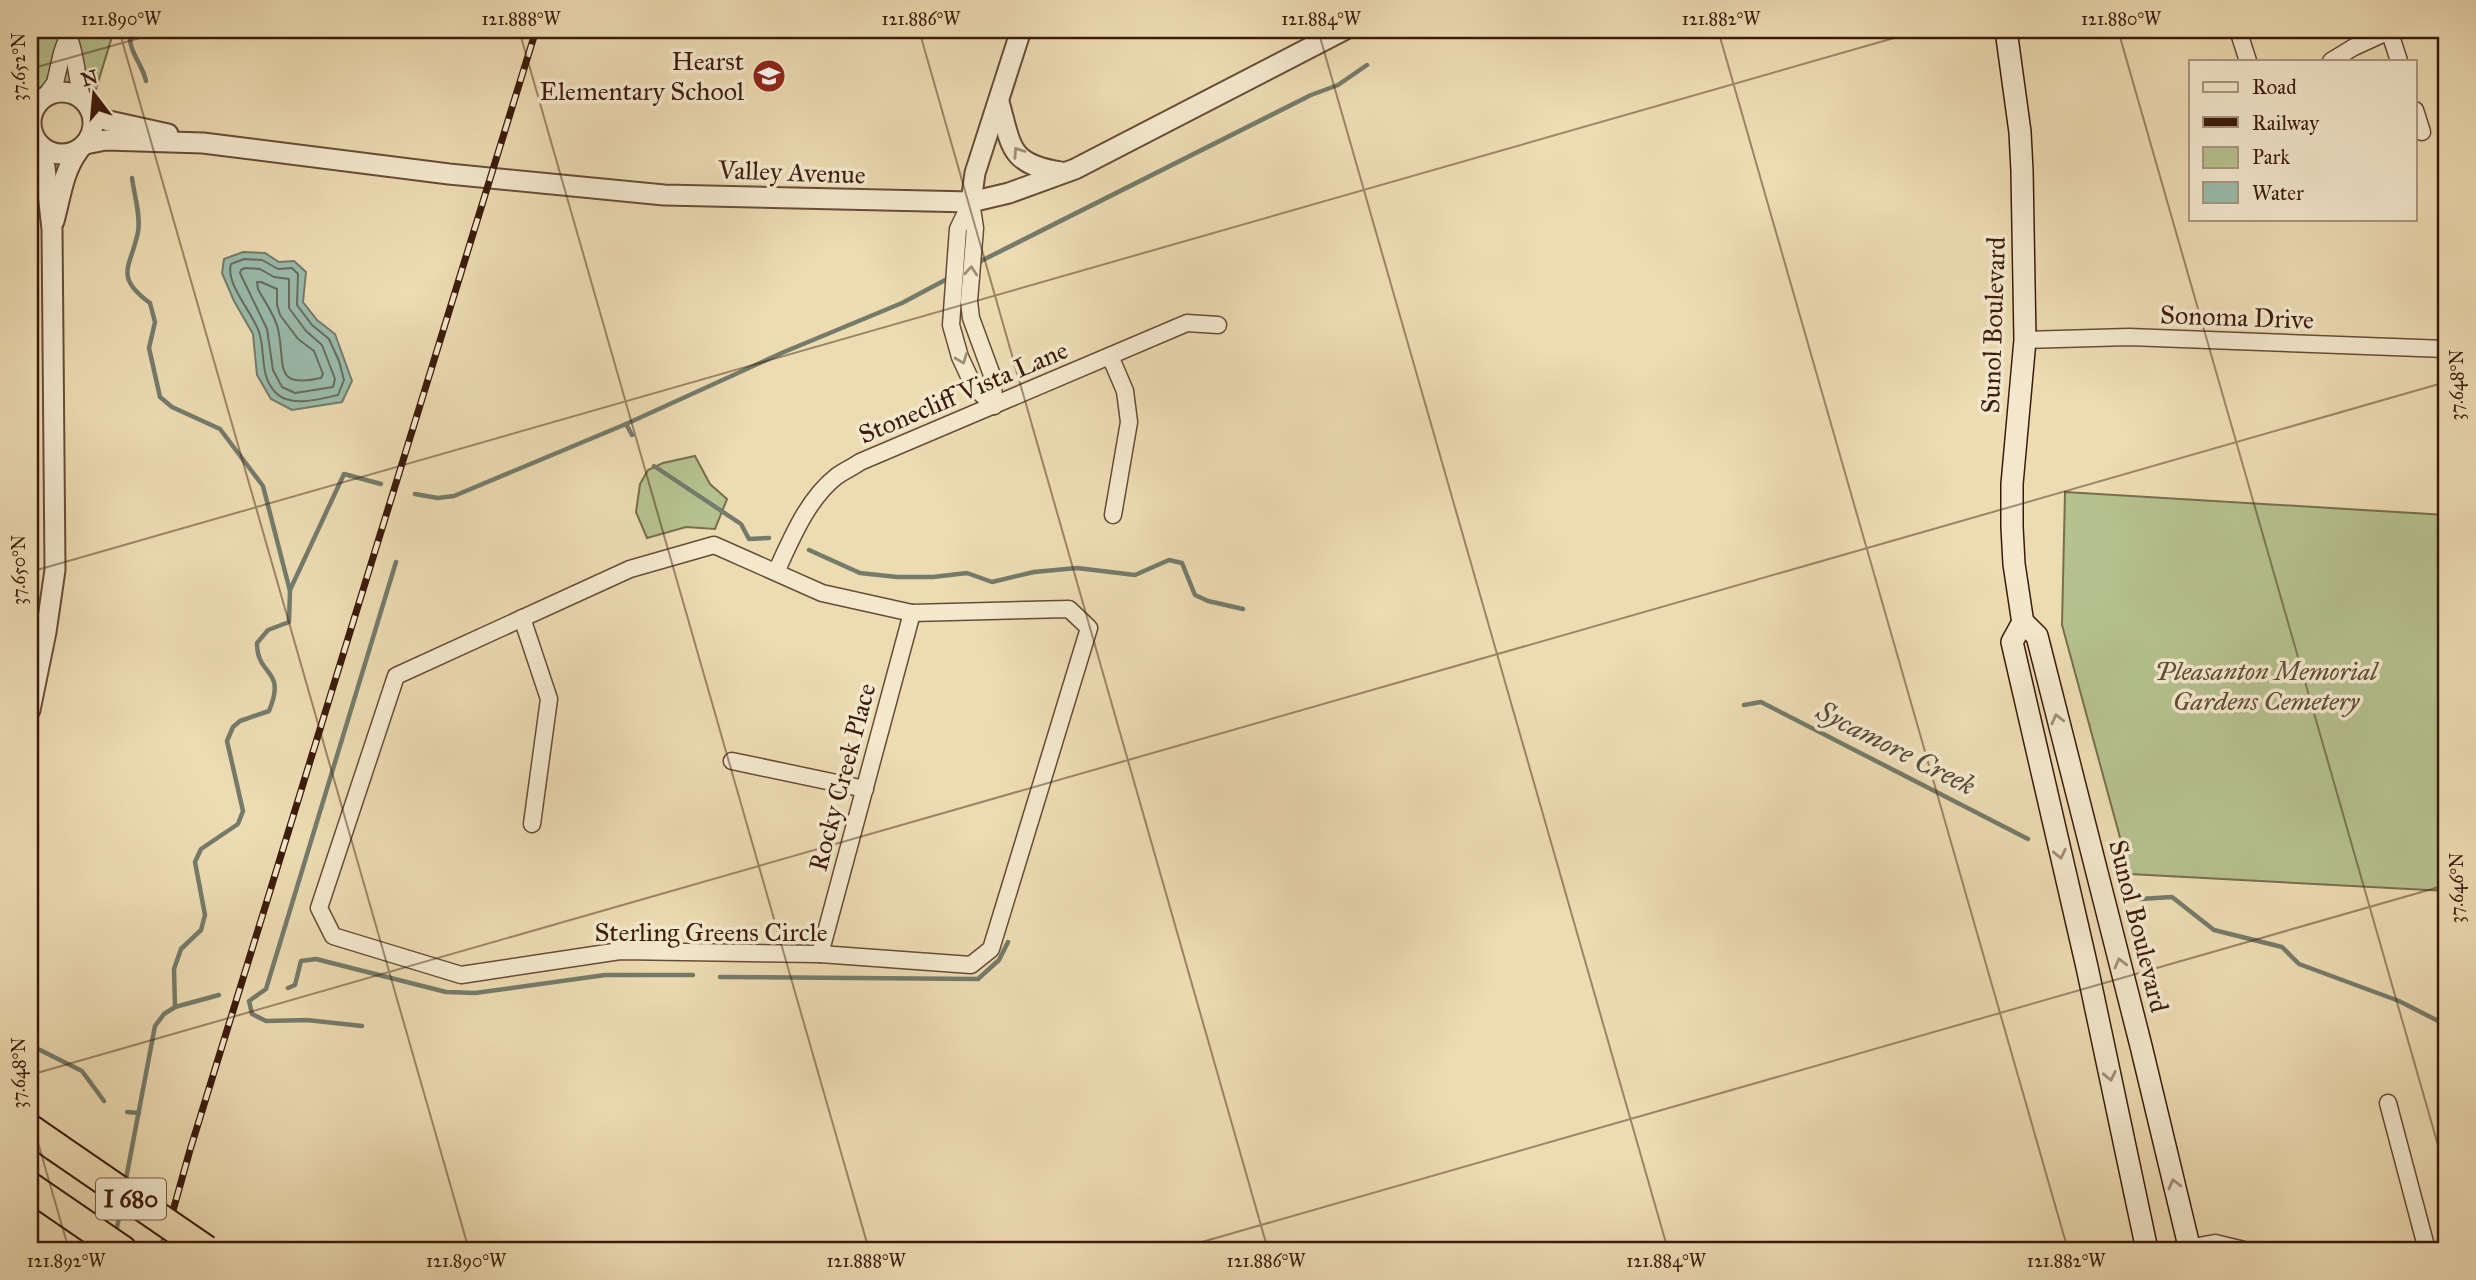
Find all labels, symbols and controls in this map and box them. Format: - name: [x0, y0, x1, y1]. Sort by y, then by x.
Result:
- text: 121.890°W: [81, 8, 162, 30]
- text: 121.888°W: [481, 8, 561, 30]
- text: 121.886°W: [882, 8, 961, 30]
- text: 121.884°W: [1281, 8, 1362, 30]
- text: 121.882°W: [1682, 8, 1761, 30]
- text: 121.880°W: [2081, 8, 2162, 30]
- text: 37.652°N: [8, 33, 30, 101]
- place label: Hearst Elementary School: [540, 45, 744, 107]
- school or university icon: Hearst Elementary School: [750, 57, 788, 95]
- north arrow: [60, 60, 130, 130]
- legend: [2189, 60, 2416, 220]
- text: N: [79, 65, 100, 91]
- text: Road: [2252, 74, 2297, 100]
- text: Railway: [2252, 110, 2320, 136]
- text: Park: [2252, 144, 2290, 170]
- one-way arrow: [1014, 147, 1026, 160]
- street label: Valley Avenue: [717, 153, 866, 191]
- text: Water: [2252, 180, 2304, 206]
- street label: Sunol Boulevard: [1974, 236, 2012, 414]
- one-way arrow: [964, 265, 979, 276]
- street label: Sonoma Drive: [2159, 298, 2315, 336]
- street label: Stonecliff Vista Lane: [854, 333, 1073, 451]
- text: 37.648°N: [2446, 350, 2468, 420]
- one-way arrow: [953, 352, 967, 364]
- text: 37.650°N: [8, 535, 30, 605]
- park label: Pleasanton Memorial Gardens Cemetery: [2155, 655, 2379, 717]
- street label: Rocky Creek Place: [802, 679, 883, 875]
- water label: Sycamore Creek: [1810, 693, 1982, 803]
- one-way arrow: [2051, 713, 2065, 725]
- street label: Sunol Boulevard: [2102, 836, 2176, 1016]
- one-way arrow: [2052, 848, 2067, 860]
- text: 37.646°N: [2446, 853, 2468, 923]
- street label: Sterling Greens Circle: [594, 916, 828, 948]
- one-way arrow: [2114, 957, 2128, 969]
- text: 37.648°N: [8, 1038, 30, 1108]
- one-way arrow: [2102, 1070, 2117, 1082]
- road number: I 680: [96, 1178, 166, 1219]
- one-way arrow: [2168, 1178, 2182, 1190]
- text: 121.892°W: [27, 1250, 106, 1272]
- text: 121.890°W: [426, 1250, 507, 1272]
- text: 121.888°W: [826, 1250, 906, 1272]
- text: 121.886°W: [1227, 1250, 1306, 1272]
- text: 121.884°W: [1626, 1250, 1707, 1272]
- text: 121.882°W: [2027, 1250, 2106, 1272]

